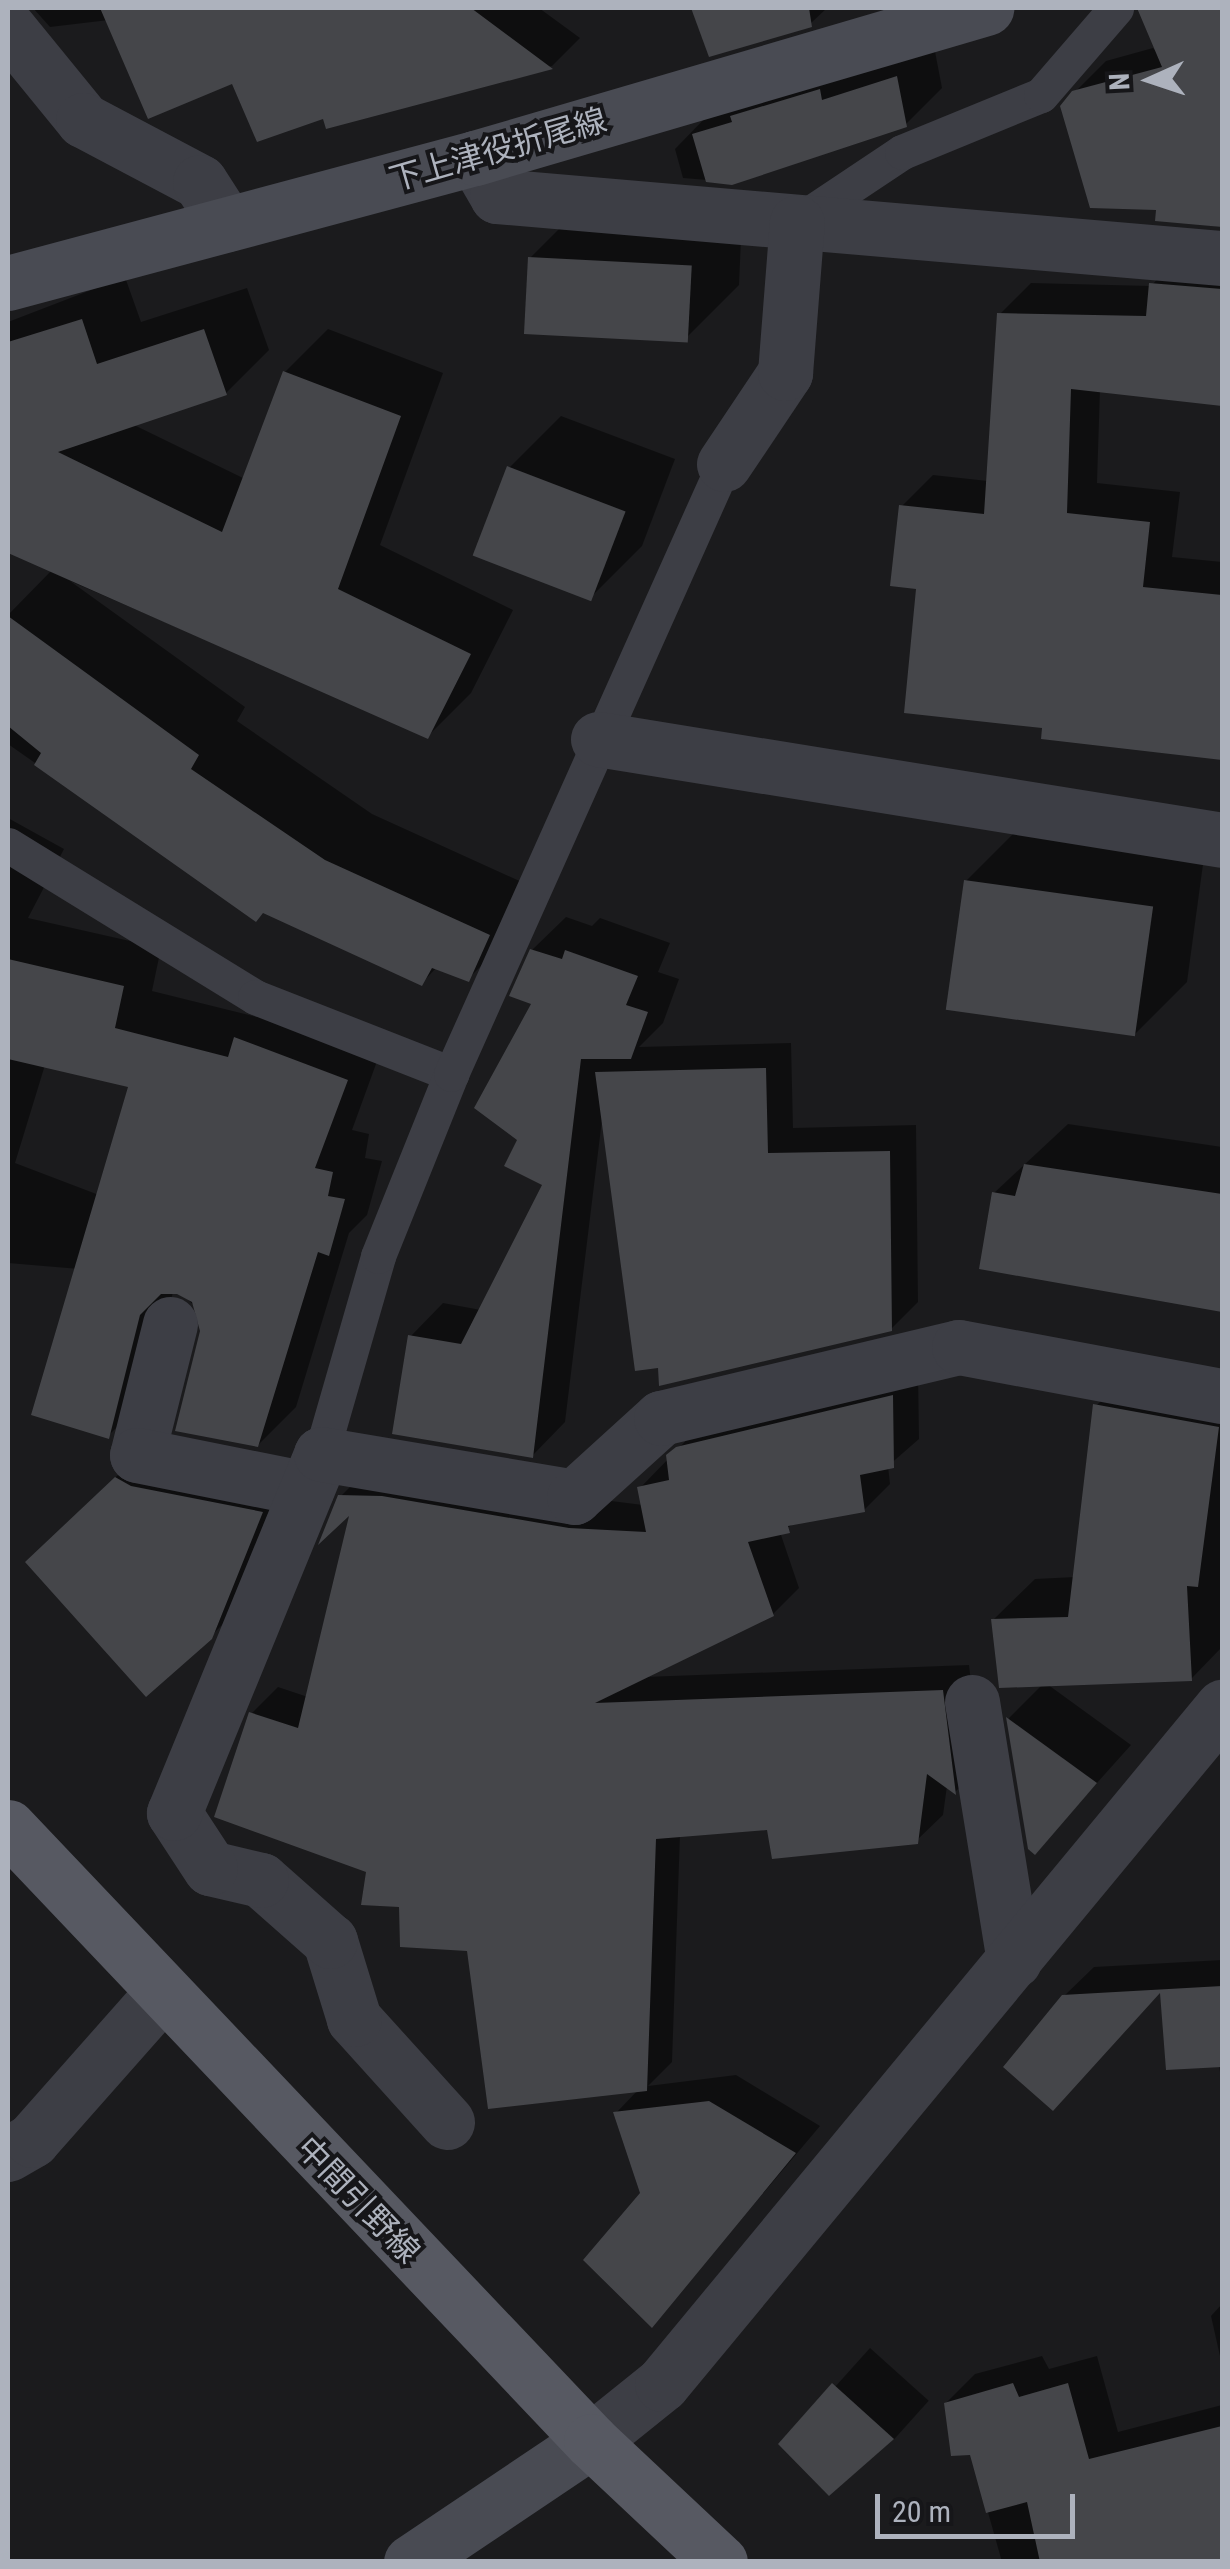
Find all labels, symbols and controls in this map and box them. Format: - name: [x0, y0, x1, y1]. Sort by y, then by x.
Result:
- north arrow: [1100, 30, 1200, 130]
- text: N: [1103, 72, 1136, 91]
- street label: 下上津役折尾線: [385, 101, 611, 199]
- street label: 中間引野線: [289, 2129, 427, 2271]
- scale bar: [880, 2474, 1080, 2536]
- text: 20 m: [892, 2494, 951, 2529]

